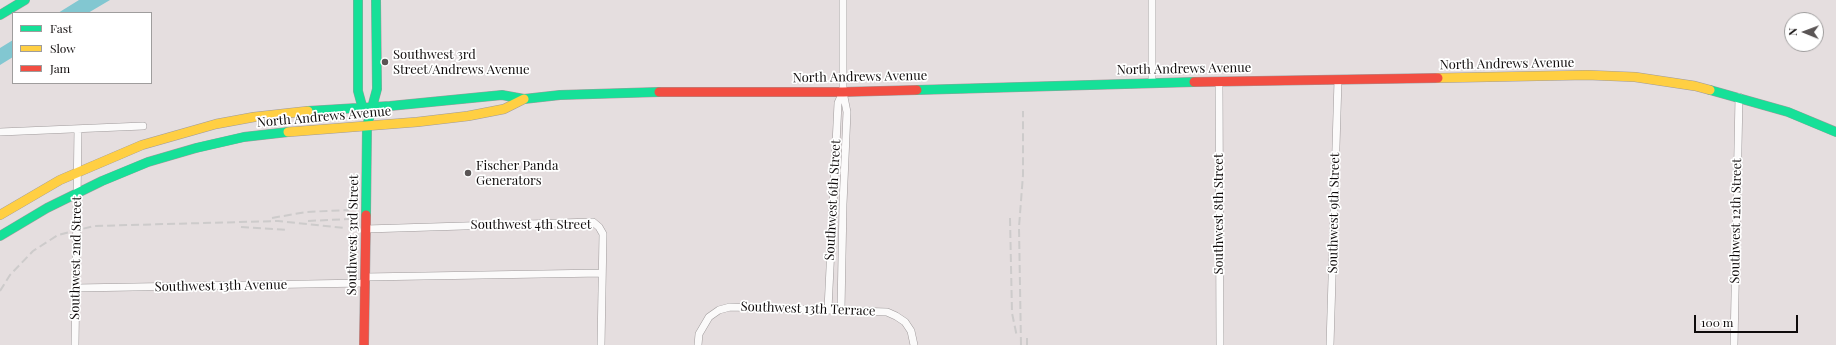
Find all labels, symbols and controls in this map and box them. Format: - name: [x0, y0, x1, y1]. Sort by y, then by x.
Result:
- legend: [12, 12, 152, 84]
- north arrow: [1784, 12, 1824, 52]
- text: Fast: [50, 20, 72, 36]
- text: N: [1785, 28, 1800, 36]
- text: Slow: [50, 40, 76, 56]
- place label: Southwest 3rd Street/Andrews Avenue: [393, 47, 530, 78]
- street label: North Andrews Avenue: [1439, 55, 1575, 73]
- marker: Southwest 3rd Street/Andrews Avenue: [380, 57, 390, 67]
- text: Jam: [50, 60, 70, 76]
- street label: North Andrews Avenue: [1116, 60, 1252, 78]
- street label: North Andrews Avenue: [792, 68, 928, 86]
- street label: North Andrews Avenue: [256, 103, 392, 131]
- street label: Southwest 6th Street: [822, 139, 844, 261]
- street label: Southwest 9th Street: [1325, 152, 1343, 274]
- street label: Southwest 8th Street: [1211, 153, 1227, 275]
- place label: Fischer Panda Generators: [476, 158, 558, 189]
- street label: Southwest 12th Street: [1727, 158, 1745, 284]
- marker: Fischer Panda Generators: [463, 168, 473, 178]
- street label: Southwest 3rd Street: [344, 174, 362, 296]
- street label: Southwest 2nd Street: [67, 196, 85, 320]
- street label: Southwest 4th Street: [471, 217, 591, 233]
- street label: Southwest 13th Avenue: [154, 277, 288, 295]
- street label: Southwest 13th Terrace: [740, 299, 876, 319]
- scale bar: [1696, 307, 1800, 333]
- text: 100 m: [1701, 314, 1733, 330]

